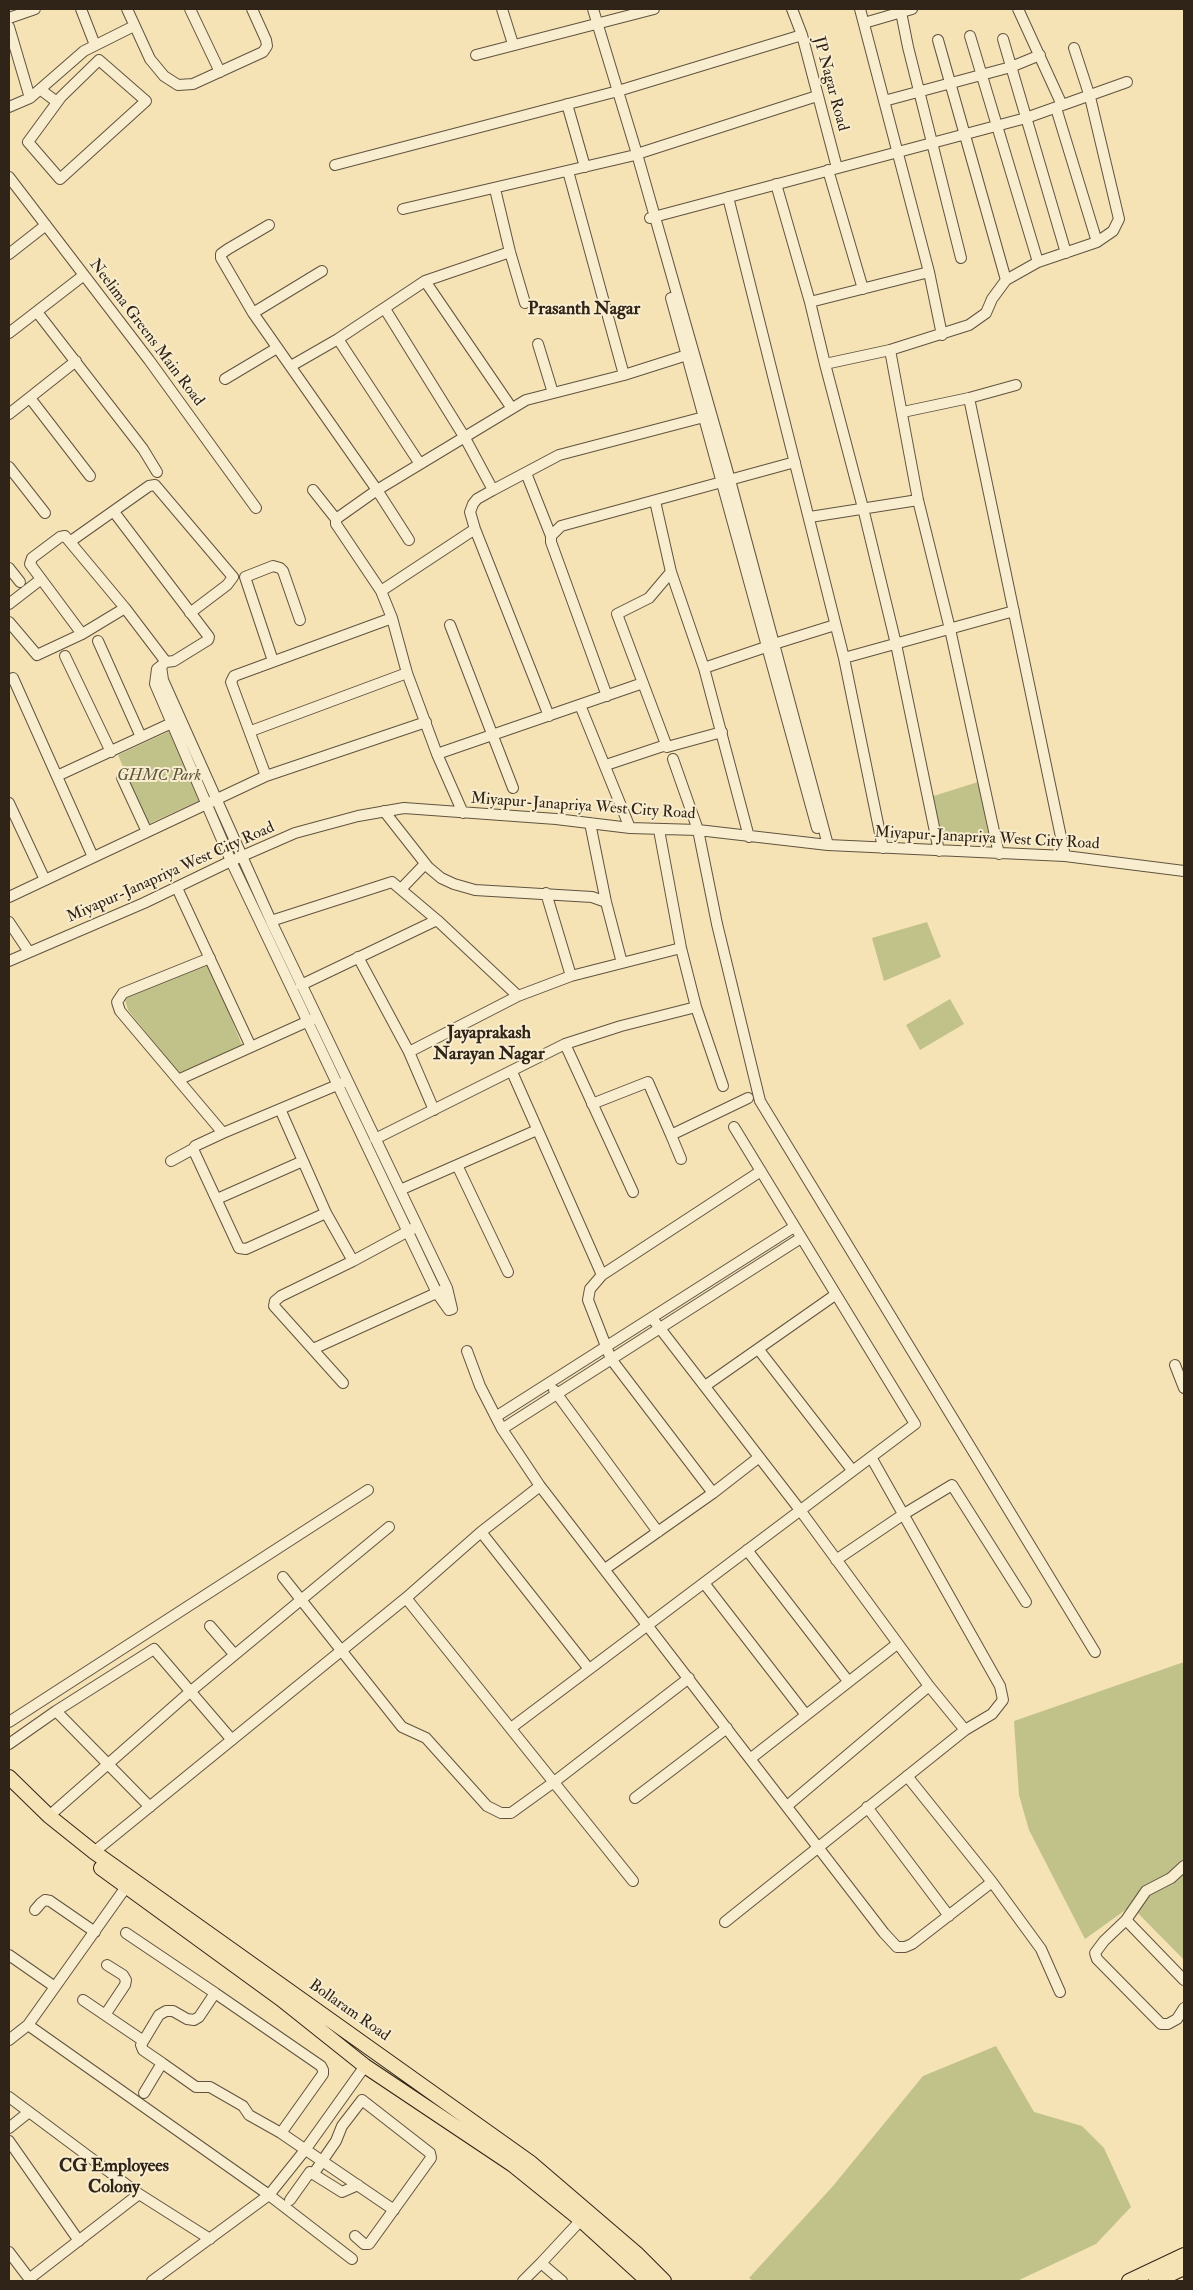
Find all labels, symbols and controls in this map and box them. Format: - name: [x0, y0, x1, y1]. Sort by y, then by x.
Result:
- street label: JP Nagar Road: [808, 35, 852, 133]
- street label: Neelima Greens Main Road: [84, 256, 208, 410]
- district label: Prasanth Nagar: [528, 299, 640, 321]
- park label: GHMC Park: [117, 767, 201, 787]
- street label: Miyapur-Janapriya West City Road: [470, 790, 696, 824]
- street label: Miyapur-Janapriya West City Road: [64, 818, 278, 928]
- street label: Miyapur-Janapriya West City Road: [874, 824, 1100, 854]
- district label: Jayaprakash Narayan Nagar: [433, 1023, 545, 1066]
- street label: Bollaram Road: [305, 1976, 393, 2046]
- district label: CG Employees Colony: [59, 2156, 169, 2198]

